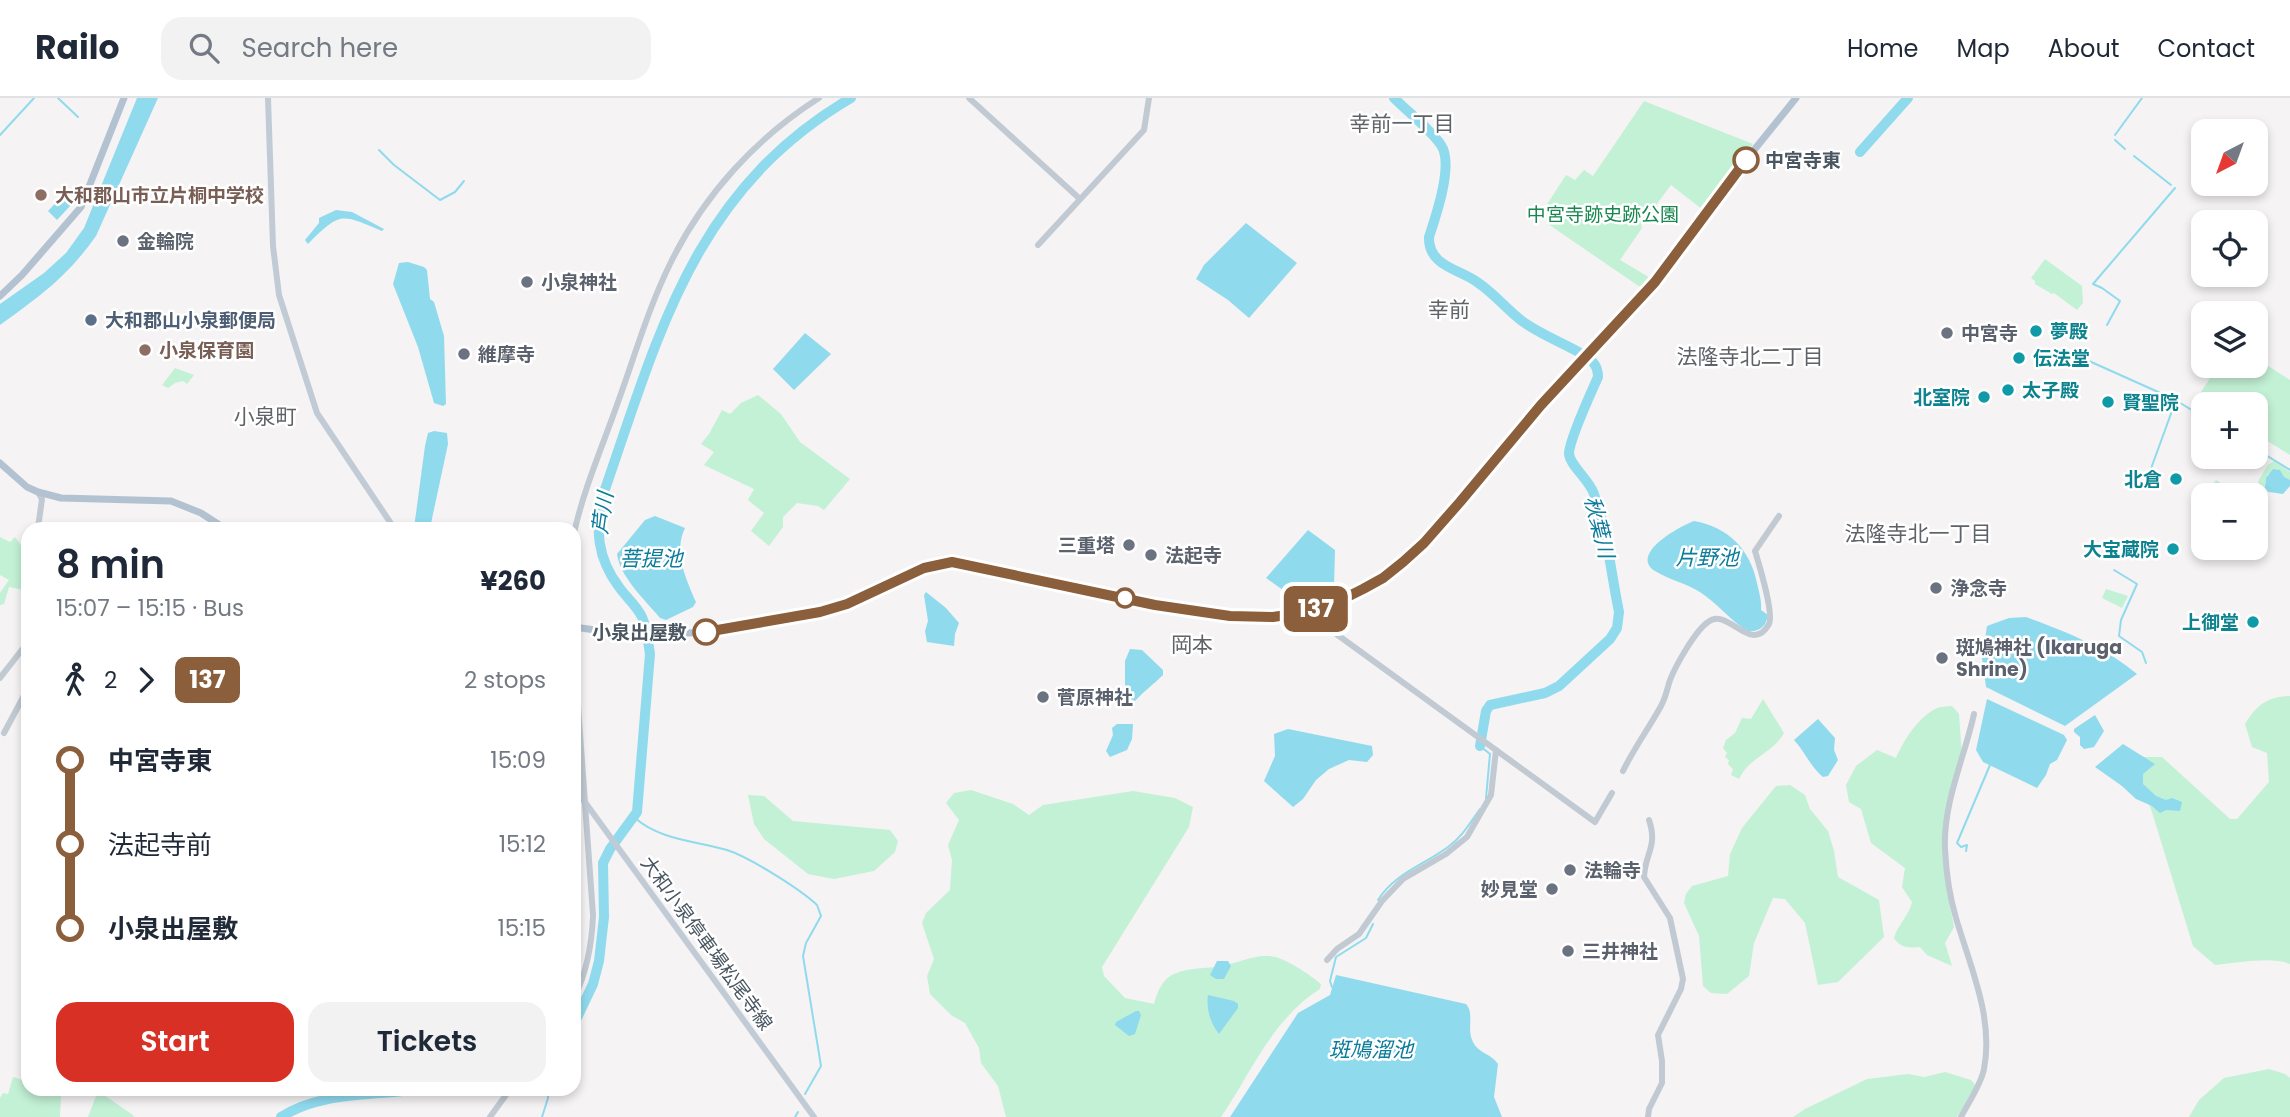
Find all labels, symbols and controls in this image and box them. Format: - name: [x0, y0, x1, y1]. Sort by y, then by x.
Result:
- search box: [161, 17, 651, 80]
- text: Railo: [35, 24, 119, 71]
- icon: search: [185, 29, 223, 67]
- text: Search here: [241, 30, 398, 66]
- text: Home: [1847, 32, 1919, 65]
- text: Map: [1957, 32, 2010, 65]
- text: About: [2048, 32, 2119, 65]
- text: Contact: [2157, 32, 2255, 65]
- district label: 幸前一丁目: [1350, 109, 1455, 138]
- north arrow: [2191, 119, 2268, 196]
- map controls: [2191, 119, 2268, 560]
- marker: 中宮寺東: [1733, 147, 1759, 173]
- place label: 中宮寺東: [1765, 147, 1841, 174]
- place label: 大和郡山市立片桐中学校: [55, 182, 264, 209]
- marker: 大和郡山市立片桐中学校: [33, 187, 49, 203]
- park label: 中宮寺跡史跡公園: [1527, 201, 1679, 228]
- button: locate: [2191, 210, 2268, 287]
- place label: 金輪院: [137, 228, 194, 255]
- marker: 金輪院: [115, 233, 131, 249]
- place label: 小泉神社: [541, 269, 617, 296]
- marker: 小泉神社: [519, 274, 535, 290]
- district label: 幸前: [1428, 295, 1470, 324]
- button: layers: [2191, 301, 2268, 378]
- place label: 大和郡山小泉郵便局: [105, 307, 276, 334]
- marker: 大和郡山小泉郵便局: [83, 312, 99, 328]
- place label: 夢殿: [2050, 318, 2088, 345]
- place label: 中宮寺: [1961, 320, 2018, 347]
- marker: 夢殿: [2028, 323, 2044, 339]
- marker: 中宮寺: [1939, 325, 1955, 341]
- place label: 小泉保育園: [159, 337, 254, 364]
- place label: 維摩寺: [478, 341, 535, 368]
- marker: 小泉保育園: [137, 342, 153, 358]
- district label: 法隆寺北二丁目: [1677, 342, 1824, 371]
- place label: 伝法堂: [2033, 345, 2090, 372]
- marker: 維摩寺: [456, 346, 472, 362]
- marker: 伝法堂: [2011, 350, 2027, 366]
- place label: 太子殿: [2022, 377, 2079, 404]
- marker: 太子殿: [2000, 382, 2016, 398]
- place label: 北室院: [1913, 384, 1970, 411]
- marker: 北室院: [1976, 389, 1992, 405]
- place label: 賢聖院: [2122, 389, 2179, 416]
- button: +: [2191, 392, 2268, 469]
- marker: 賢聖院: [2100, 394, 2116, 410]
- district label: 小泉町: [234, 402, 297, 431]
- place label: 北倉: [2124, 466, 2162, 493]
- marker: 北倉: [2168, 471, 2184, 487]
- button: −: [2191, 483, 2268, 560]
- water label: 芦川: [585, 488, 620, 536]
- water label: 秋葉川: [1578, 493, 1622, 563]
- district label: 法隆寺北一丁目: [1845, 519, 1992, 548]
- place label: 三重塔: [1058, 532, 1115, 559]
- place label: 大宝蔵院: [2083, 536, 2159, 563]
- marker: 三重塔: [1121, 537, 1137, 553]
- text: 8 min: [56, 538, 165, 591]
- marker: 大宝蔵院: [2165, 541, 2181, 557]
- place label: 法起寺: [1165, 542, 1222, 569]
- water label: 片野池: [1676, 543, 1740, 572]
- water label: 菩提池: [620, 544, 684, 573]
- marker: 法起寺: [1143, 547, 1159, 563]
- text: ¥260: [480, 563, 546, 599]
- place label: 浄念寺: [1950, 575, 2007, 602]
- marker: 浄念寺: [1928, 580, 1944, 596]
- line badge: 137: [1276, 586, 1356, 632]
- unlabelled marker: [1115, 588, 1135, 608]
- text: 15:07 – 15:15 · Bus: [56, 592, 244, 624]
- text: 137: [1298, 592, 1334, 625]
- place label: 上御堂: [2182, 609, 2239, 636]
- marker: 上御堂: [2245, 614, 2261, 630]
- place label: 小泉出屋敷: [592, 619, 687, 646]
- marker: 小泉出屋敷: [693, 619, 719, 645]
- district label: 岡本: [1171, 630, 1213, 659]
- place label: 斑鳩神社 (Ikaruga Shrine): [1956, 634, 2122, 683]
- marker: 斑鳩神社 (Ikaruga Shrine): [1934, 650, 1950, 666]
- icon: walk: [56, 661, 94, 699]
- icon: forward: [127, 661, 165, 699]
- text: 137: [189, 663, 226, 696]
- text: 2: [104, 664, 117, 696]
- text: 2 stops: [464, 664, 546, 696]
- place label: 菅原神社: [1057, 684, 1133, 711]
- marker: 菅原神社: [1035, 689, 1051, 705]
- text: 中宮寺東: [108, 743, 212, 779]
- text: 15:09: [490, 744, 546, 776]
- text: 法起寺前: [108, 827, 212, 863]
- text: 15:12: [499, 828, 546, 860]
- street label: 大和小泉停車場松尾寺線: [634, 851, 779, 1036]
- place label: 法輪寺: [1584, 857, 1641, 884]
- marker: 法輪寺: [1562, 862, 1578, 878]
- place label: 妙見堂: [1481, 876, 1538, 903]
- marker: 妙見堂: [1544, 881, 1560, 897]
- text: 小泉出屋敷: [108, 911, 238, 947]
- text: 15:15: [497, 912, 546, 944]
- place label: 三井神社: [1582, 938, 1658, 965]
- marker: 三井神社: [1560, 943, 1576, 959]
- button: Start: [56, 1002, 294, 1082]
- button: Tickets: [308, 1002, 546, 1082]
- water label: 斑鳩溜池: [1329, 1035, 1415, 1064]

